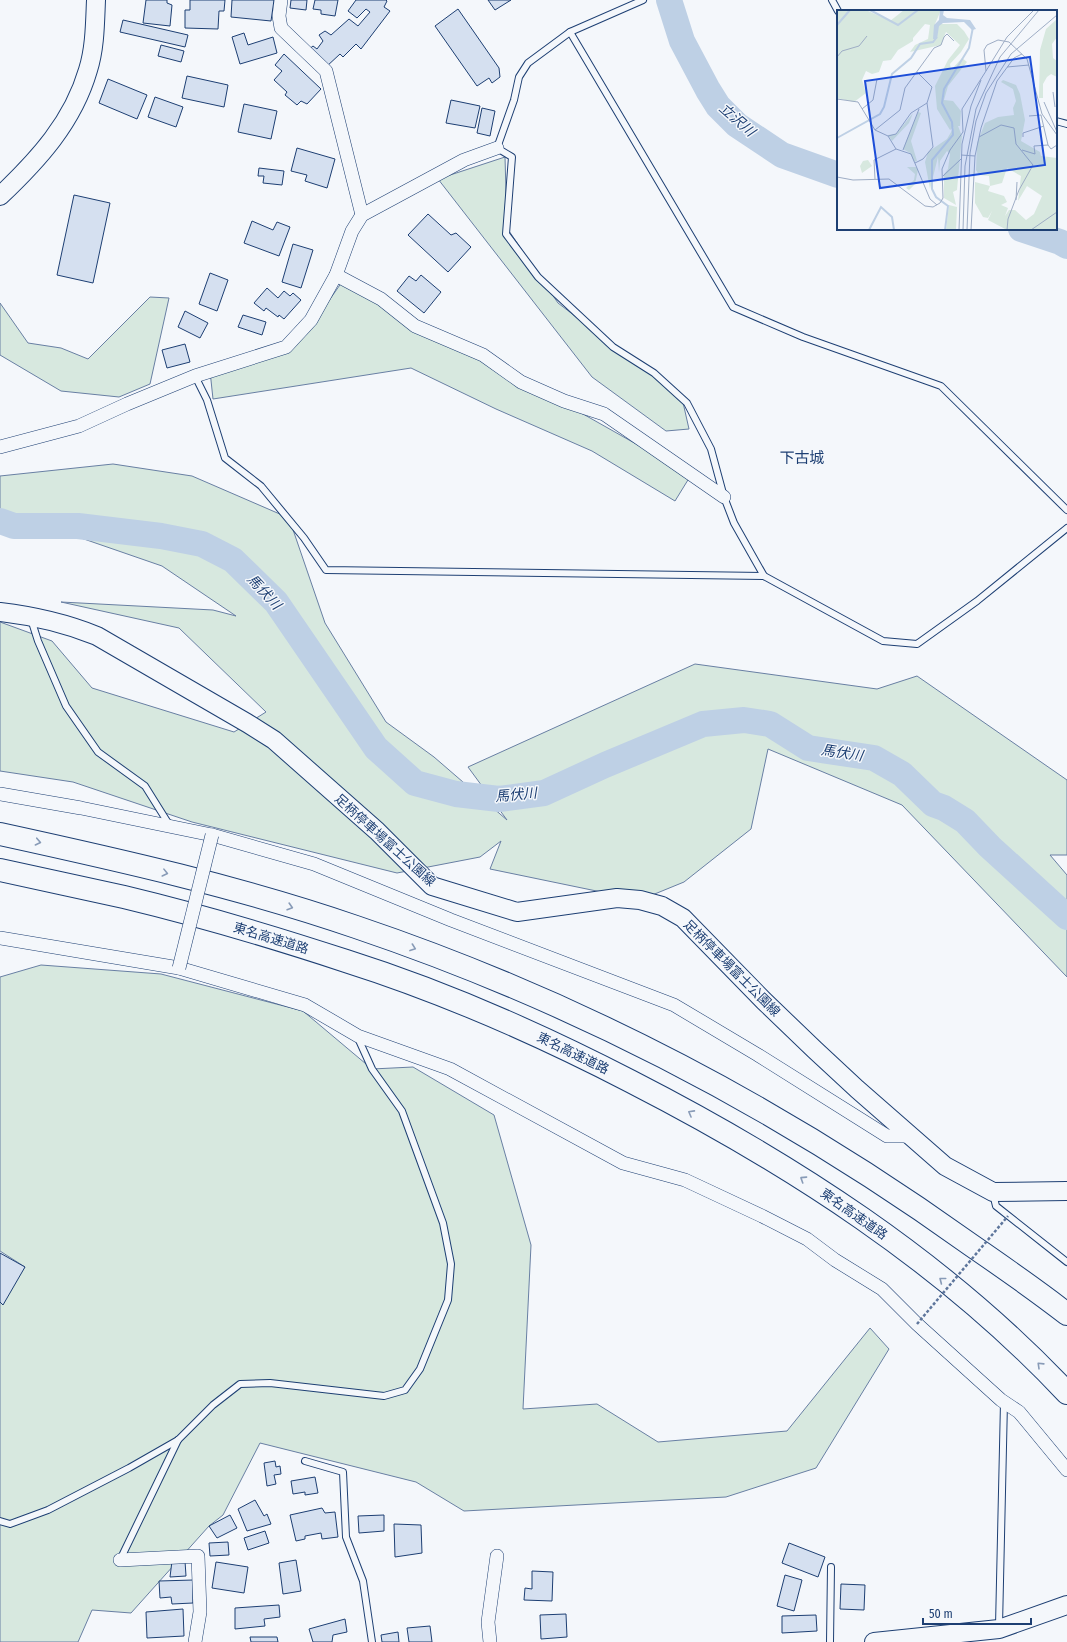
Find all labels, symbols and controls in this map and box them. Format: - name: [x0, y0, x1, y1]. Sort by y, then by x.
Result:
- inset map: [837, 10, 1057, 230]
- water label: 立沢川: [716, 100, 760, 142]
- district label: 下古城: [779, 449, 825, 467]
- water label: 馬伏川: [243, 571, 286, 615]
- water label: 馬伏川: [820, 741, 866, 765]
- water label: 馬伏川: [494, 785, 540, 805]
- street label: 足柄停車場富士公園線: [332, 791, 438, 889]
- one-way arrow: [35, 838, 41, 846]
- one-way arrow: [161, 868, 168, 876]
- one-way arrow: [286, 902, 293, 911]
- street label: 足柄停車場富士公園線: [681, 917, 783, 1019]
- street label: 東名高速道路: [232, 919, 310, 957]
- one-way arrow: [410, 943, 417, 951]
- street label: 東名高速道路: [535, 1029, 611, 1077]
- one-way arrow: [688, 1110, 695, 1118]
- one-way arrow: [800, 1176, 807, 1184]
- street label: 東名高速道路: [818, 1185, 890, 1243]
- one-way arrow: [940, 1277, 947, 1284]
- one-way arrow: [1037, 1362, 1045, 1370]
- scale bar: [923, 1600, 1031, 1626]
- text: 50 m: [929, 1607, 953, 1621]

